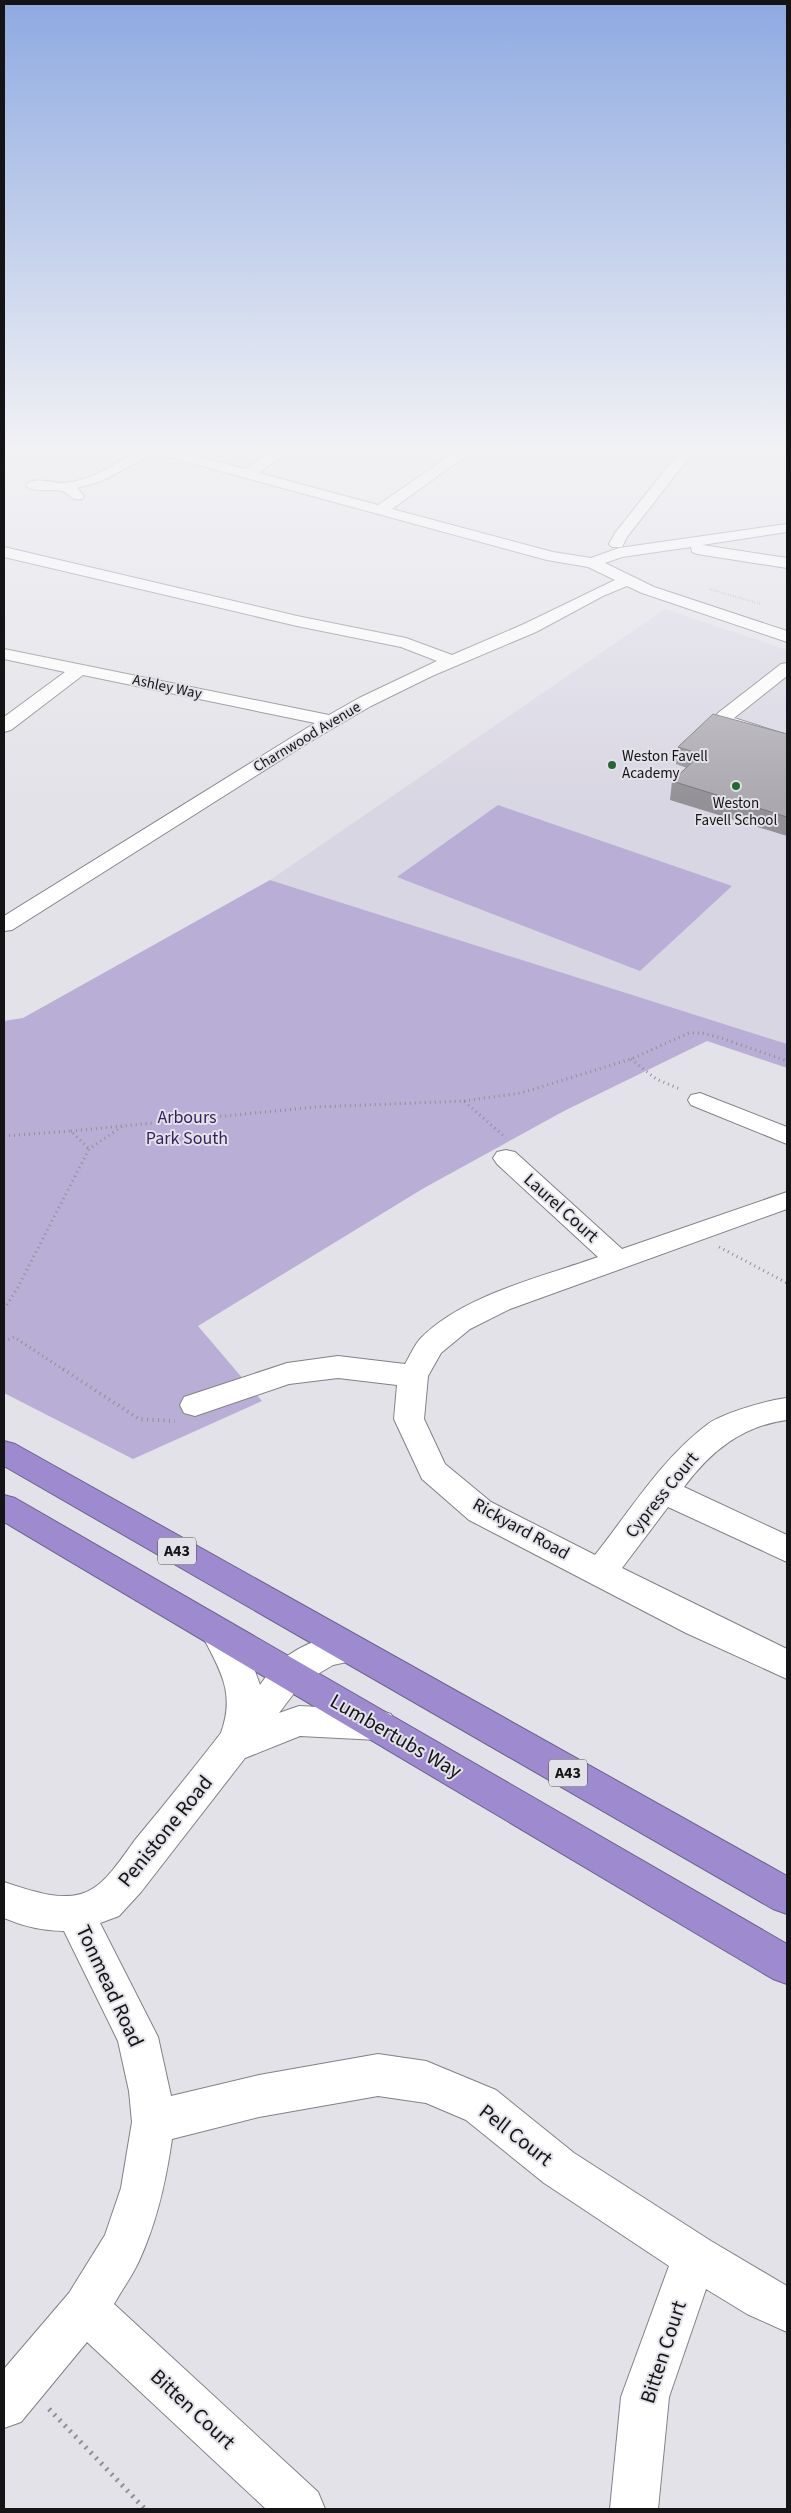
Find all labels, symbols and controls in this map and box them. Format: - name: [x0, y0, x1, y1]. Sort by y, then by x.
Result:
- street label: Ashley Way: [130, 669, 204, 705]
- street label: Charnwood Avenue: [249, 697, 365, 777]
- place label: Weston Favell Academy: [622, 746, 708, 784]
- marker: Weston Favell Academy: [606, 759, 618, 771]
- marker: Weston Favell School: [730, 780, 742, 792]
- place label: Weston Favell School: [695, 793, 777, 831]
- park label: Arbours Park South: [146, 1105, 228, 1151]
- street label: Laurel Court: [518, 1168, 604, 1248]
- street label: Cypress Court: [619, 1447, 705, 1543]
- street label: Rickyard Road: [468, 1492, 574, 1566]
- road number: A43: [158, 1538, 196, 1564]
- street label: Lumbertubs Way: [325, 1686, 468, 1786]
- road number: A43: [549, 1760, 587, 1786]
- street label: Penistone Road: [110, 1769, 220, 1893]
- street label: Tonmead Road: [69, 1920, 151, 2052]
- street label: Pell Court: [473, 2097, 559, 2173]
- street label: Bitten Court: [632, 2297, 694, 2407]
- street label: Bitten Court: [144, 2362, 242, 2456]

